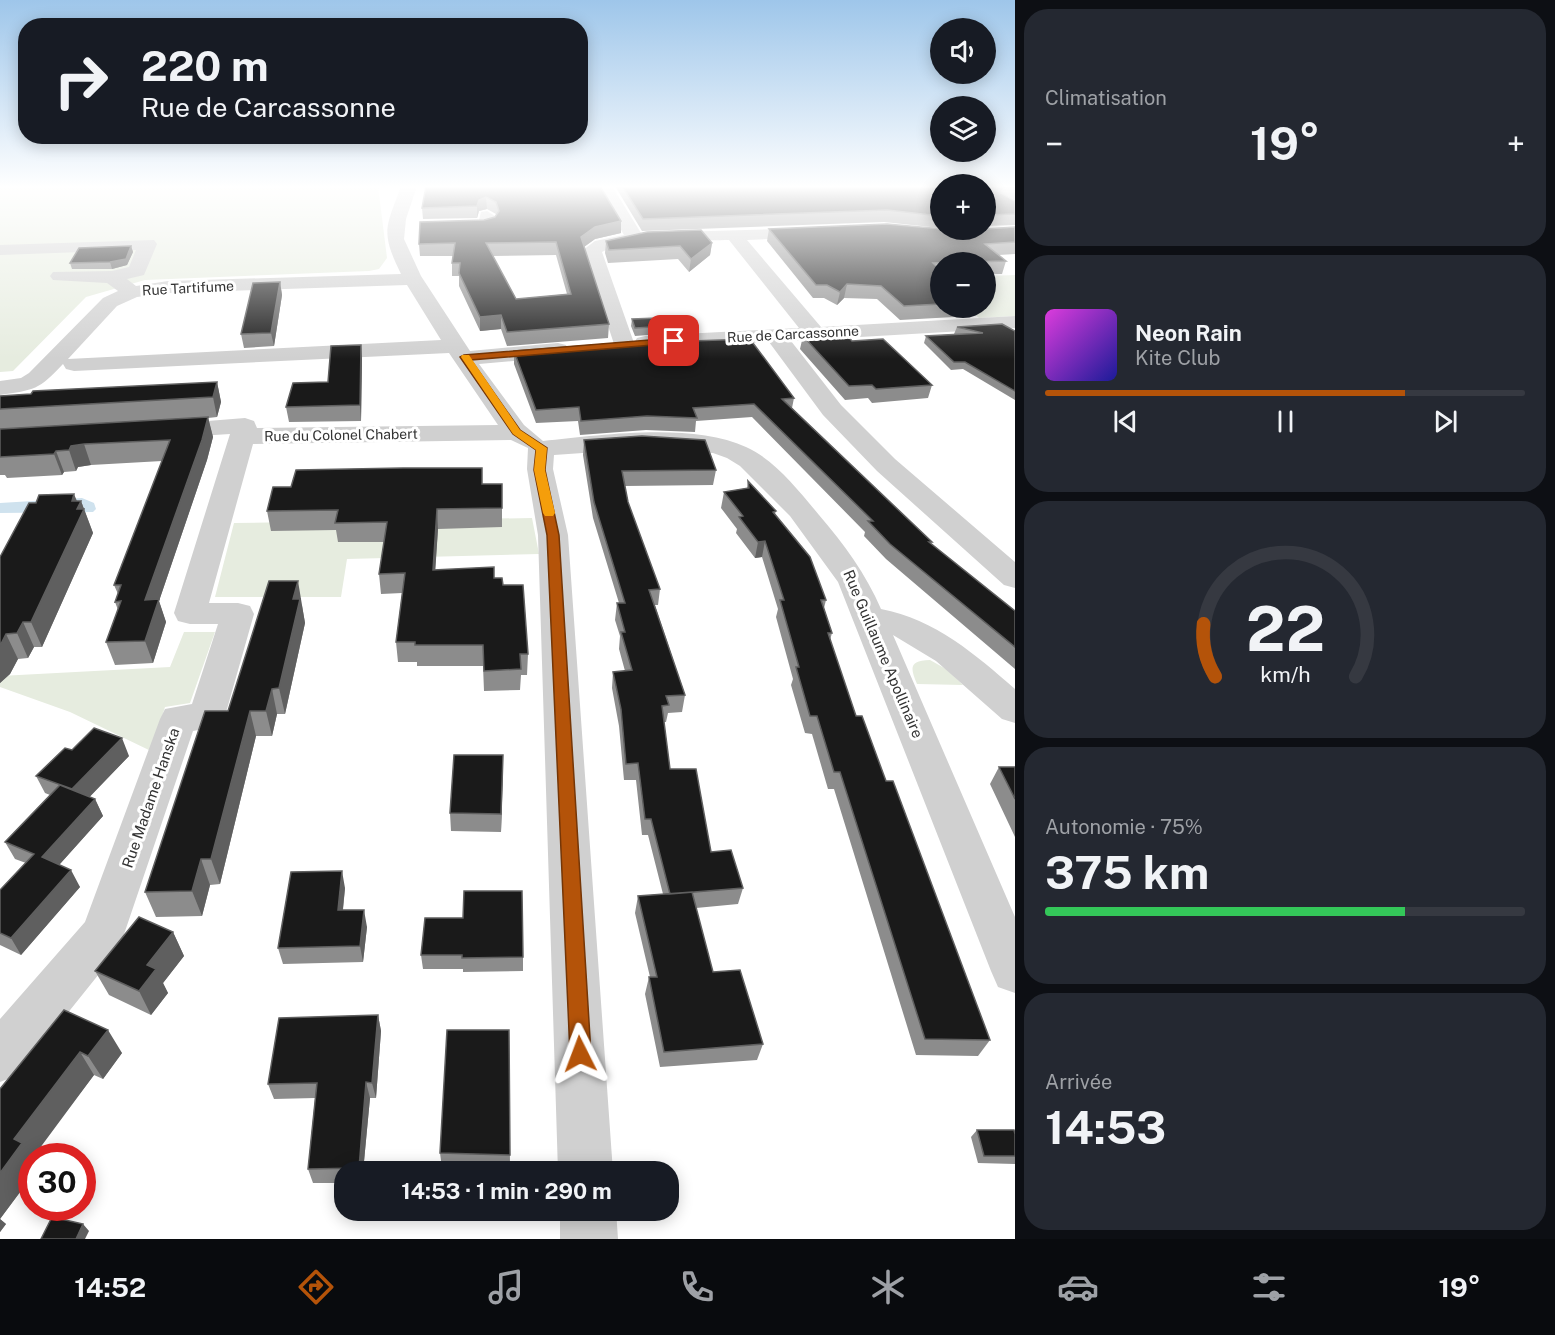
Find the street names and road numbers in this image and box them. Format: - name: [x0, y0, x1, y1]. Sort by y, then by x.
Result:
- street label: Rue Tartifume: [142, 278, 234, 298]
- street label: Rue de Carcassonne: [727, 323, 859, 345]
- street label: Rue du Colonel Chabert: [264, 426, 418, 444]
- street label: Rue Guillaume Apollinaire: [840, 567, 927, 740]
- street label: Rue Madame Hanska: [119, 726, 182, 870]

